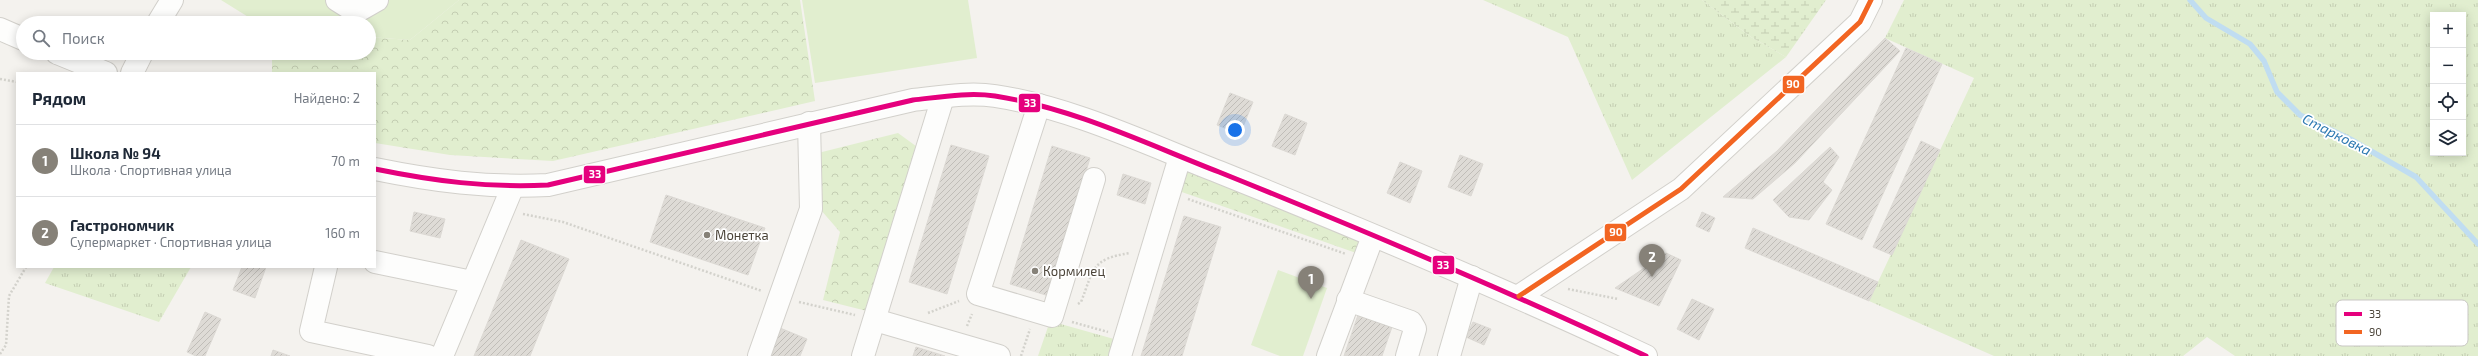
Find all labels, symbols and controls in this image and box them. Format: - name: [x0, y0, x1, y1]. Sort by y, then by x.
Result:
- map controls: [2430, 12, 2466, 156]
- button: +: [2430, 12, 2466, 48]
- search box: [16, 16, 376, 60]
- icon: search: [30, 27, 52, 49]
- text: Поиск: [62, 29, 105, 47]
- button: −: [2430, 48, 2466, 84]
- line badge: 90: [1782, 75, 1805, 94]
- text: 90: [1786, 77, 1800, 90]
- button: locate: [2430, 84, 2466, 120]
- text: Рядом: [32, 88, 86, 108]
- text: Найдено: 2: [294, 90, 360, 106]
- line badge: 33: [1018, 93, 1041, 113]
- text: 33: [1024, 96, 1036, 109]
- water label: Старковка: [2300, 109, 2374, 159]
- your location: [1225, 120, 1245, 140]
- button: layers: [2430, 120, 2466, 156]
- text: Школа № 94: [70, 144, 161, 162]
- text: 1: [42, 153, 48, 169]
- text: 70 m: [331, 153, 360, 169]
- text: Школа · Спортивная улица: [70, 162, 232, 178]
- line badge: 33: [583, 165, 606, 184]
- text: 33: [589, 167, 601, 180]
- text: Гастрономчик: [70, 216, 174, 234]
- line badge: 90: [1604, 223, 1627, 242]
- text: 2: [41, 225, 49, 241]
- text: 160 m: [325, 225, 360, 241]
- text: 90: [1609, 225, 1623, 238]
- place label: Монетка: [715, 227, 769, 243]
- marker: Монетка: [702, 230, 712, 240]
- text: Супермаркет · Спортивная улица: [70, 234, 272, 250]
- pin: 2: [1639, 244, 1665, 277]
- line badge: 33: [1432, 255, 1455, 275]
- text: 33: [1437, 258, 1449, 271]
- place label: Кормилец: [1043, 263, 1105, 279]
- marker: Кормилец: [1030, 266, 1040, 276]
- pin: 1: [1298, 266, 1324, 299]
- legend: [2336, 300, 2468, 346]
- text: 33: [2369, 307, 2381, 320]
- text: 90: [2369, 325, 2382, 338]

